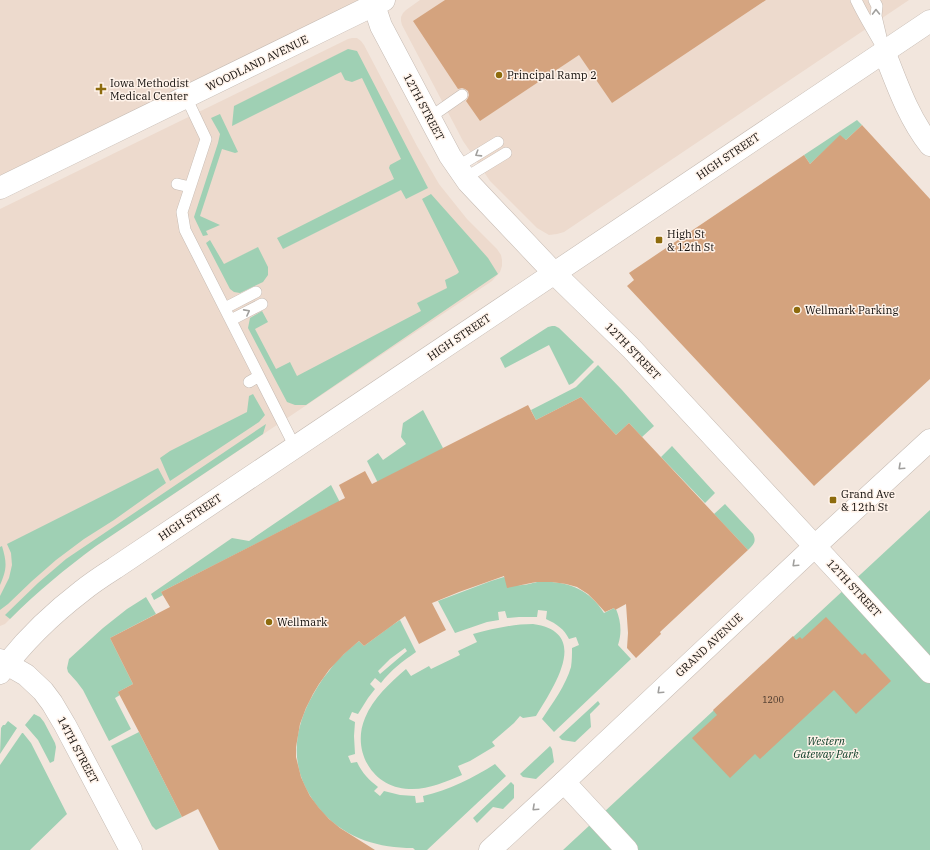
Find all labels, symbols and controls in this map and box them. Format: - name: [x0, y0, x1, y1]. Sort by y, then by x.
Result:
- one-way arrow: [872, 8, 880, 14]
- street label: WOODLAND AVENUE: [204, 32, 310, 94]
- place label: Principal Ramp 2: [507, 68, 597, 82]
- marker: Principal Ramp 2: [494, 70, 504, 80]
- street label: 12TH STREET: [401, 71, 447, 143]
- place label: Iowa Methodist Medical Center: [110, 76, 189, 103]
- marker: Iowa Methodist Medical Center: [95, 83, 107, 95]
- street label: HIGH STREET: [694, 130, 762, 182]
- one-way arrow: [475, 149, 482, 157]
- place label: High St & 12th St: [667, 227, 714, 254]
- marker: High St & 12th St: [654, 235, 664, 245]
- place label: Wellmark Parking: [805, 303, 898, 317]
- marker: Wellmark Parking: [792, 305, 802, 315]
- one-way arrow: [242, 309, 250, 317]
- street label: HIGH STREET: [425, 311, 493, 363]
- street label: 12TH STREET: [602, 320, 664, 382]
- one-way arrow: [899, 462, 906, 469]
- place label: Grand Ave & 12th St: [841, 487, 895, 514]
- street label: HIGH STREET: [156, 491, 224, 543]
- marker: Grand Ave & 12th St: [828, 495, 838, 505]
- street label: 12TH STREET: [824, 556, 884, 620]
- one-way arrow: [792, 559, 800, 567]
- street label: GRAND AVENUE: [672, 610, 746, 680]
- place label: Wellmark: [277, 615, 328, 629]
- marker: Wellmark: [264, 617, 274, 627]
- one-way arrow: [657, 687, 665, 694]
- house number: 1200: [762, 694, 784, 705]
- street label: 14TH STREET: [55, 714, 101, 786]
- park label: Western Gateway Park: [793, 734, 859, 761]
- one-way arrow: [532, 803, 540, 811]

